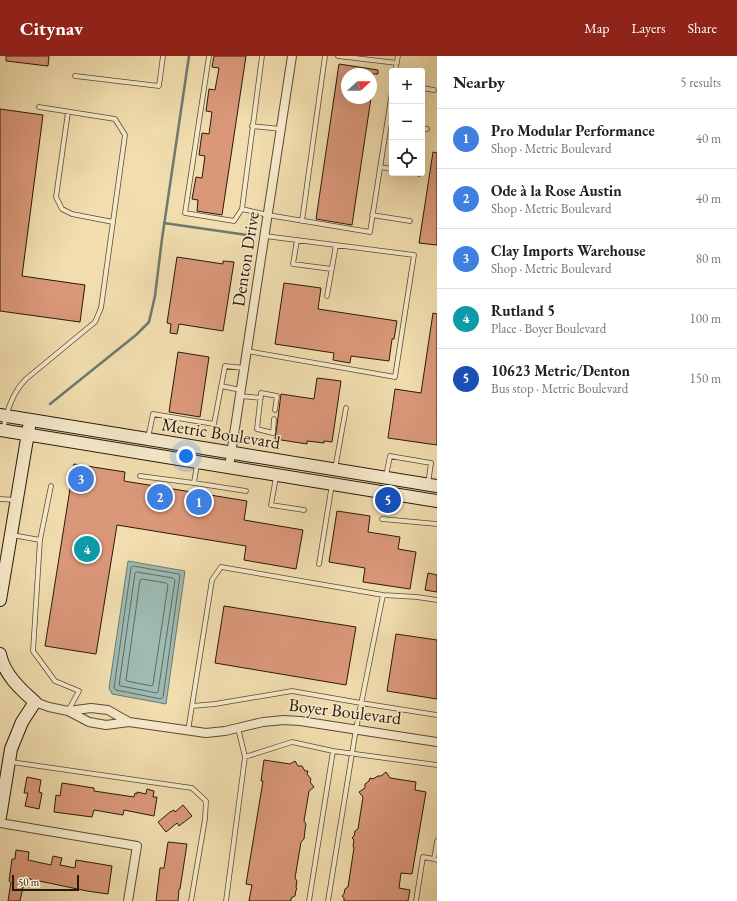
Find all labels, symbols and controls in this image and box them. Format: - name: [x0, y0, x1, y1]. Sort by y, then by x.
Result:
- text: Citynav: [20, 16, 83, 41]
- text: Map: [584, 19, 609, 37]
- text: Layers: [631, 19, 666, 37]
- text: Share: [688, 19, 717, 37]
- north arrow: [341, 68, 377, 104]
- map controls: [389, 68, 425, 176]
- button: +: [389, 68, 425, 104]
- text: Nearby: [453, 71, 505, 93]
- text: 5 results: [680, 74, 721, 91]
- button: −: [389, 104, 425, 140]
- text: Pro Modular Performance: [491, 121, 655, 140]
- text: 1: [463, 130, 469, 147]
- text: 40 m: [696, 130, 721, 147]
- button: locate: [389, 140, 425, 176]
- text: Shop · Metric Boulevard: [491, 140, 611, 157]
- text: Ode à la Rose Austin: [491, 181, 622, 200]
- text: 2: [463, 190, 469, 207]
- text: 40 m: [696, 190, 721, 207]
- text: Shop · Metric Boulevard: [491, 200, 611, 217]
- street label: Denton Drive: [226, 210, 264, 308]
- text: Clay Imports Warehouse: [491, 241, 645, 260]
- text: 3: [463, 250, 469, 267]
- text: 80 m: [696, 250, 721, 267]
- text: Shop · Metric Boulevard: [491, 260, 611, 277]
- text: Rutland 5: [491, 301, 555, 320]
- text: 4: [463, 310, 469, 327]
- text: 100 m: [690, 310, 721, 327]
- text: Place · Boyer Boulevard: [491, 320, 606, 337]
- text: 10623 Metric/Denton: [491, 361, 630, 380]
- text: 5: [463, 370, 469, 387]
- text: 150 m: [690, 370, 721, 387]
- text: Bus stop · Metric Boulevard: [491, 380, 628, 397]
- street label: Metric Boulevard: [160, 412, 283, 454]
- your location: [176, 446, 196, 466]
- pin: 3: [68, 464, 94, 494]
- pin: 2: [147, 482, 173, 512]
- pin: 5: [375, 485, 401, 515]
- pin: 1: [186, 487, 212, 517]
- pin: 4: [74, 534, 100, 564]
- street label: Boyer Boulevard: [287, 693, 404, 729]
- scale bar: [12, 873, 79, 892]
- text: 50 m: [18, 875, 39, 889]

